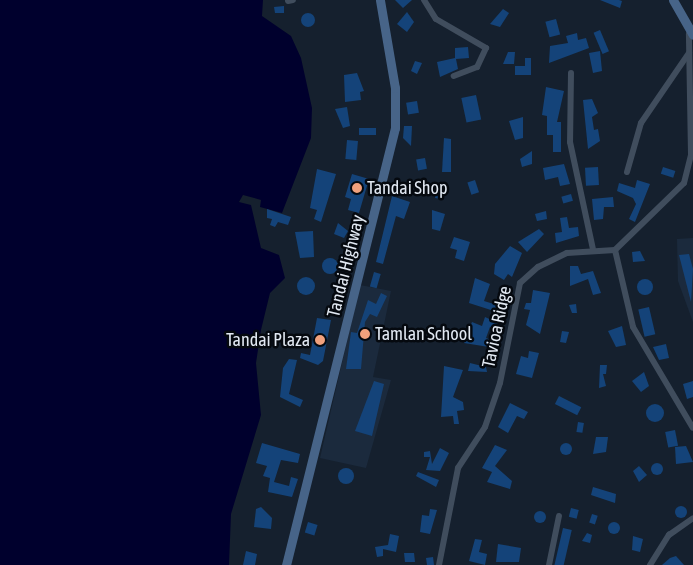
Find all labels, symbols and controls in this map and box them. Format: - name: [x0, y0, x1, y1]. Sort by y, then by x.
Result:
- place label: Tandai Shop: [367, 177, 448, 199]
- marker: Tandai Shop: [351, 182, 363, 194]
- street label: Tandai Highway: [323, 213, 369, 319]
- street label: Tavioa Ridge: [478, 284, 516, 370]
- place label: Tamlan School: [375, 323, 472, 345]
- marker: Tamlan School: [359, 328, 371, 340]
- place label: Tandai Plaza: [226, 329, 310, 351]
- marker: Tandai Plaza: [314, 334, 326, 346]

